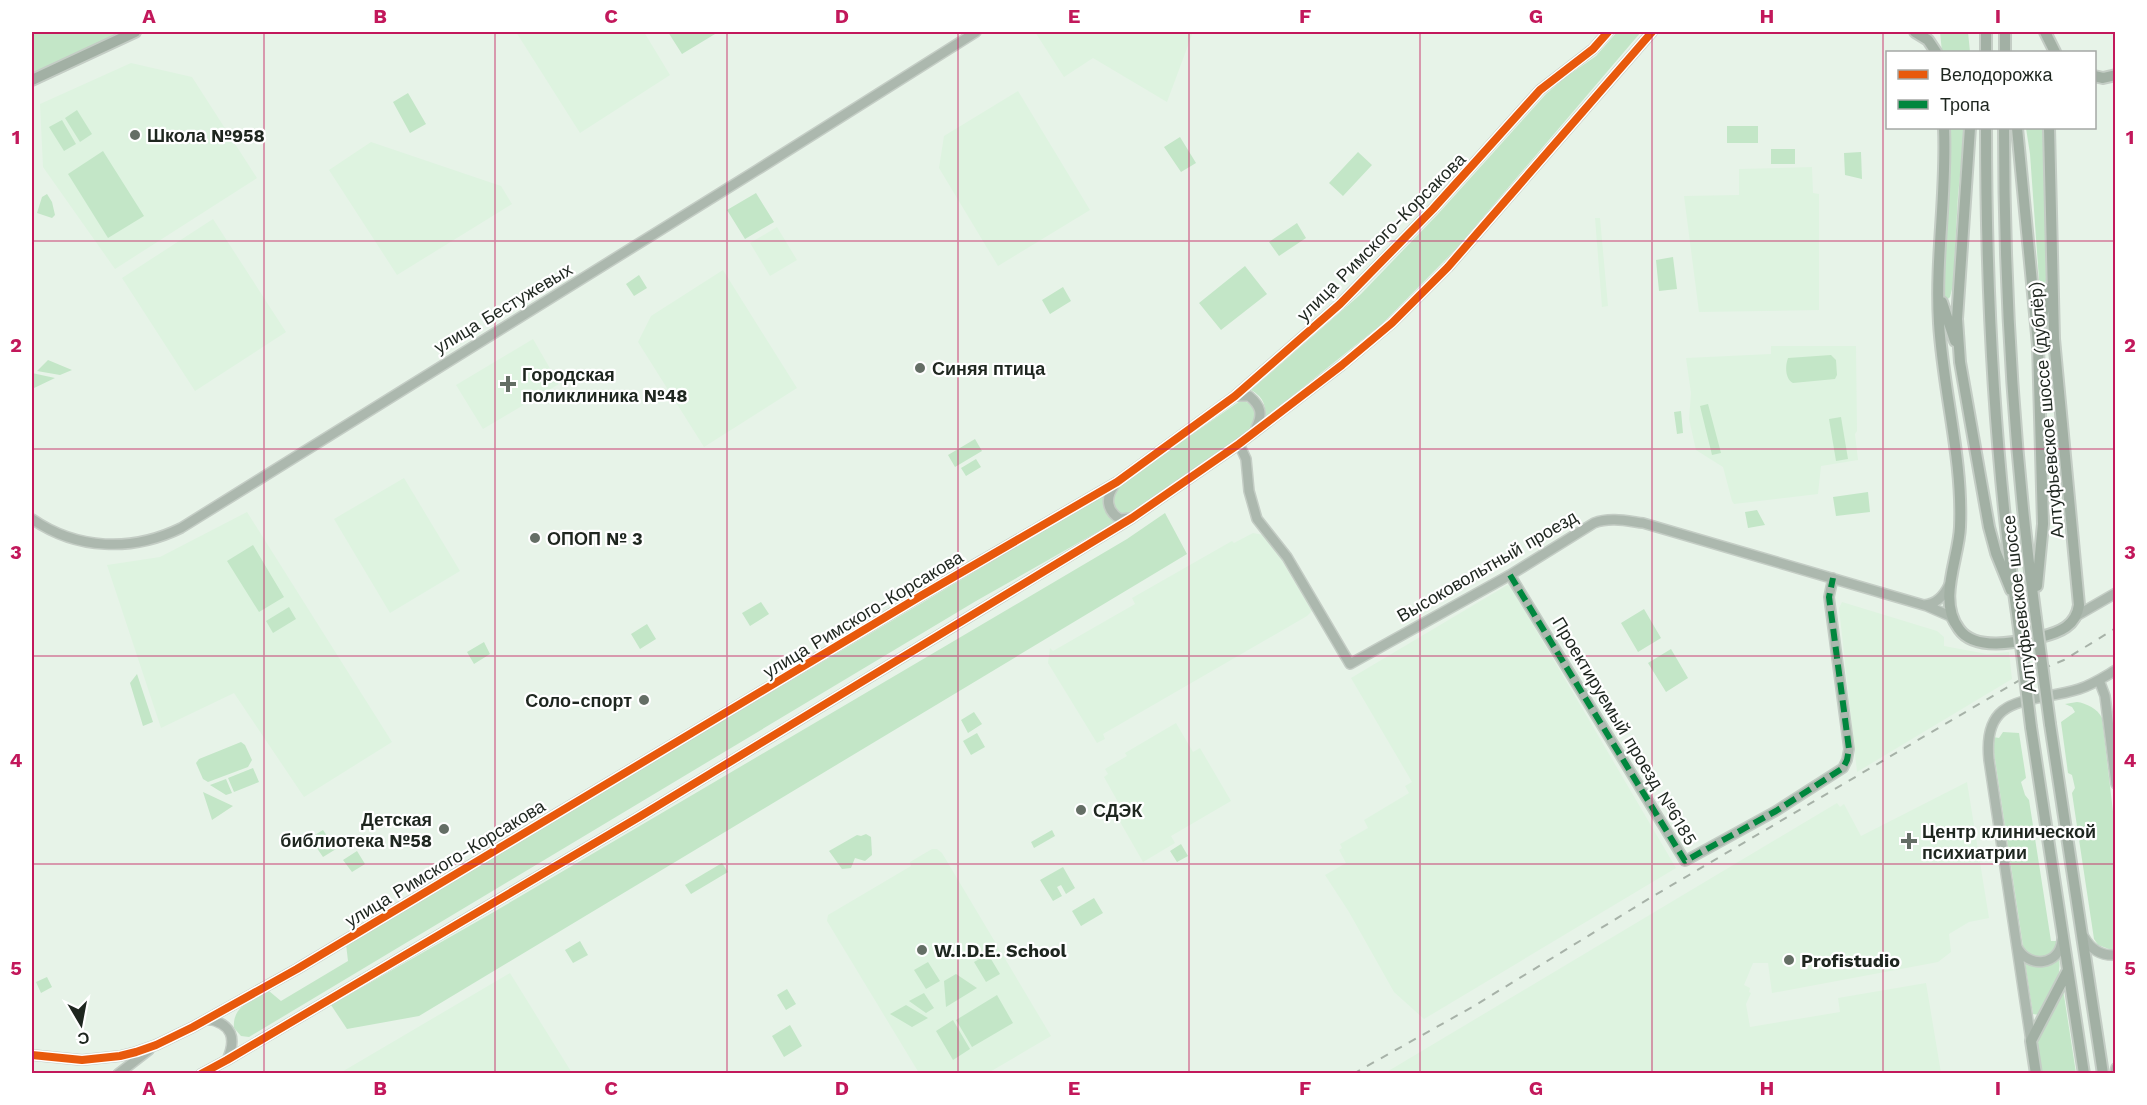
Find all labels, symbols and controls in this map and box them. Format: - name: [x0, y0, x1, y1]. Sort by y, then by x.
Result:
- text: A: [142, 4, 156, 28]
- text: B: [373, 4, 387, 28]
- text: C: [604, 4, 618, 28]
- text: D: [835, 4, 849, 28]
- text: E: [1068, 4, 1080, 28]
- text: F: [1299, 4, 1311, 28]
- text: G: [1529, 4, 1543, 28]
- text: H: [1760, 4, 1774, 28]
- text: I: [1995, 4, 2001, 28]
- legend: [1886, 51, 2096, 129]
- text: Велодорожка: [1940, 64, 2053, 85]
- text: Тропа: [1940, 94, 1991, 115]
- text: 1: [12, 125, 20, 149]
- place label: Школа №958: [147, 125, 265, 146]
- text: 1: [2126, 125, 2134, 149]
- marker: Школа №958: [128, 128, 142, 142]
- street label: улица Римского-Корсакова: [1292, 148, 1470, 326]
- street label: улица Бестужевых: [430, 258, 576, 358]
- street label: Алтуфьевское шоссе (дублёр): [2024, 281, 2068, 539]
- text: 2: [10, 333, 22, 357]
- text: 2: [2124, 333, 2136, 357]
- place label: Синяя птица: [932, 358, 1046, 379]
- marker: Синяя птица: [913, 361, 927, 375]
- place label: Городская поликлиника №48: [522, 364, 688, 406]
- marker: Городская поликлиника №48: [499, 375, 517, 393]
- street label: Высоковольтный проезд: [1393, 505, 1581, 626]
- street label: Алтуфьевское шоссе: [1998, 514, 2040, 694]
- place label: ОПОП № 3: [547, 528, 643, 549]
- marker: ОПОП № 3: [528, 531, 542, 545]
- text: 3: [10, 540, 22, 564]
- text: 3: [2124, 540, 2136, 564]
- street label: улица Римского-Корсакова: [759, 545, 968, 682]
- street label: Проектируемый проезд №6185: [1548, 613, 1702, 849]
- place label: Соло-спорт: [525, 690, 632, 711]
- marker: Соло-спорт: [637, 693, 651, 707]
- text: 4: [10, 748, 23, 772]
- text: 4: [2124, 748, 2137, 772]
- street label: улица Римского-Корсакова: [341, 794, 550, 931]
- place label: СДЭК: [1093, 800, 1143, 821]
- marker: СДЭК: [1074, 803, 1088, 817]
- place label: Детская библиотека №58: [280, 809, 432, 851]
- place label: Центр клинической психиатрии: [1922, 821, 2096, 863]
- marker: Детская библиотека №58: [437, 822, 451, 836]
- marker: Центр клинической психиатрии: [1900, 832, 1918, 850]
- place label: W.I.D.E. School: [934, 940, 1067, 961]
- marker: W.I.D.E. School: [915, 943, 929, 957]
- place label: Profistudio: [1801, 950, 1900, 971]
- marker: Profistudio: [1782, 953, 1796, 967]
- text: 5: [10, 956, 22, 980]
- text: 5: [2124, 956, 2136, 980]
- north arrow: [51, 994, 111, 1054]
- text: С: [76, 1028, 91, 1049]
- text: A: [142, 1076, 156, 1100]
- text: B: [373, 1076, 387, 1100]
- text: C: [604, 1076, 618, 1100]
- text: D: [835, 1076, 849, 1100]
- text: E: [1068, 1076, 1080, 1100]
- text: F: [1299, 1076, 1311, 1100]
- text: G: [1529, 1076, 1543, 1100]
- text: H: [1760, 1076, 1774, 1100]
- text: I: [1995, 1076, 2001, 1100]

